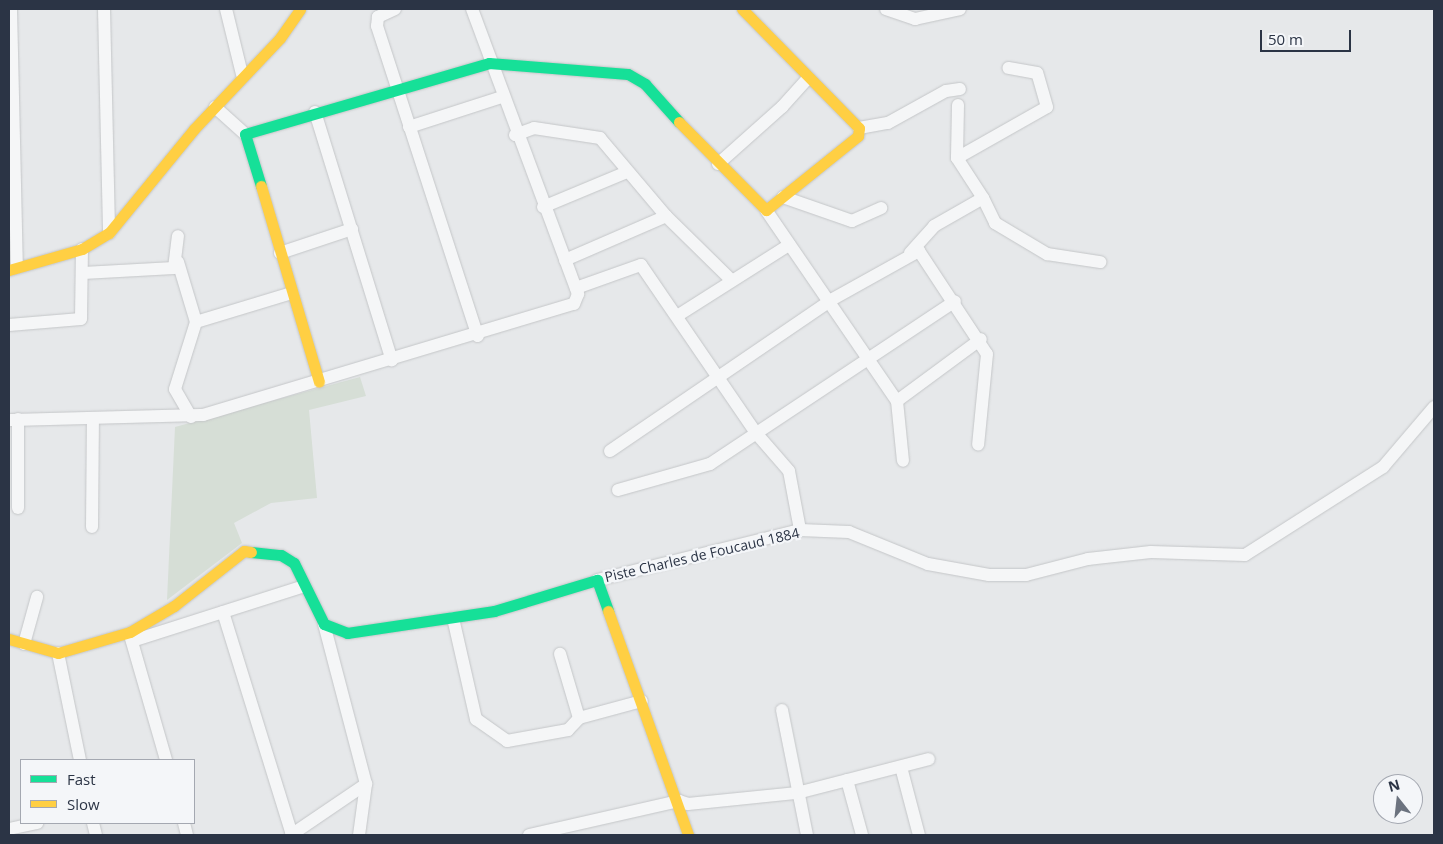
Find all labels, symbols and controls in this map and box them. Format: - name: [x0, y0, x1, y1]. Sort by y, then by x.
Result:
- scale bar: [1263, 20, 1354, 52]
- text: 50 m: [1268, 29, 1303, 49]
- street label: Piste Charles de Foucaud 1884: [603, 524, 801, 586]
- legend: [20, 759, 195, 824]
- text: Fast: [67, 769, 96, 789]
- north arrow: [1373, 774, 1423, 824]
- text: N: [1386, 774, 1402, 796]
- text: Slow: [67, 794, 100, 814]

